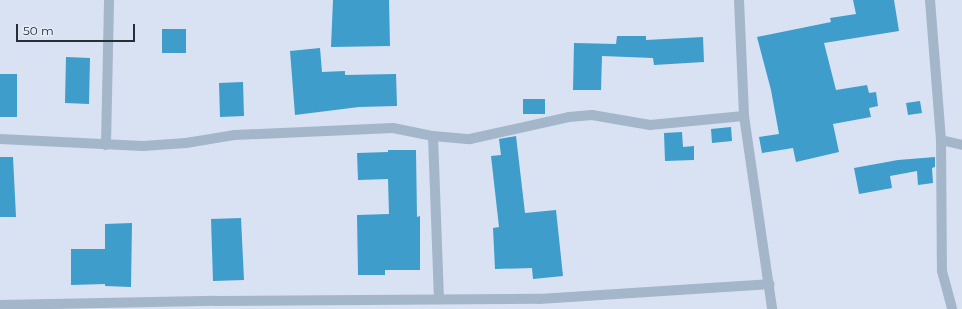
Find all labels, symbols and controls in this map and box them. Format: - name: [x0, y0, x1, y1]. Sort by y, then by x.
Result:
- scale bar: [18, 16, 137, 42]
- text: 50 m: [23, 23, 54, 38]

